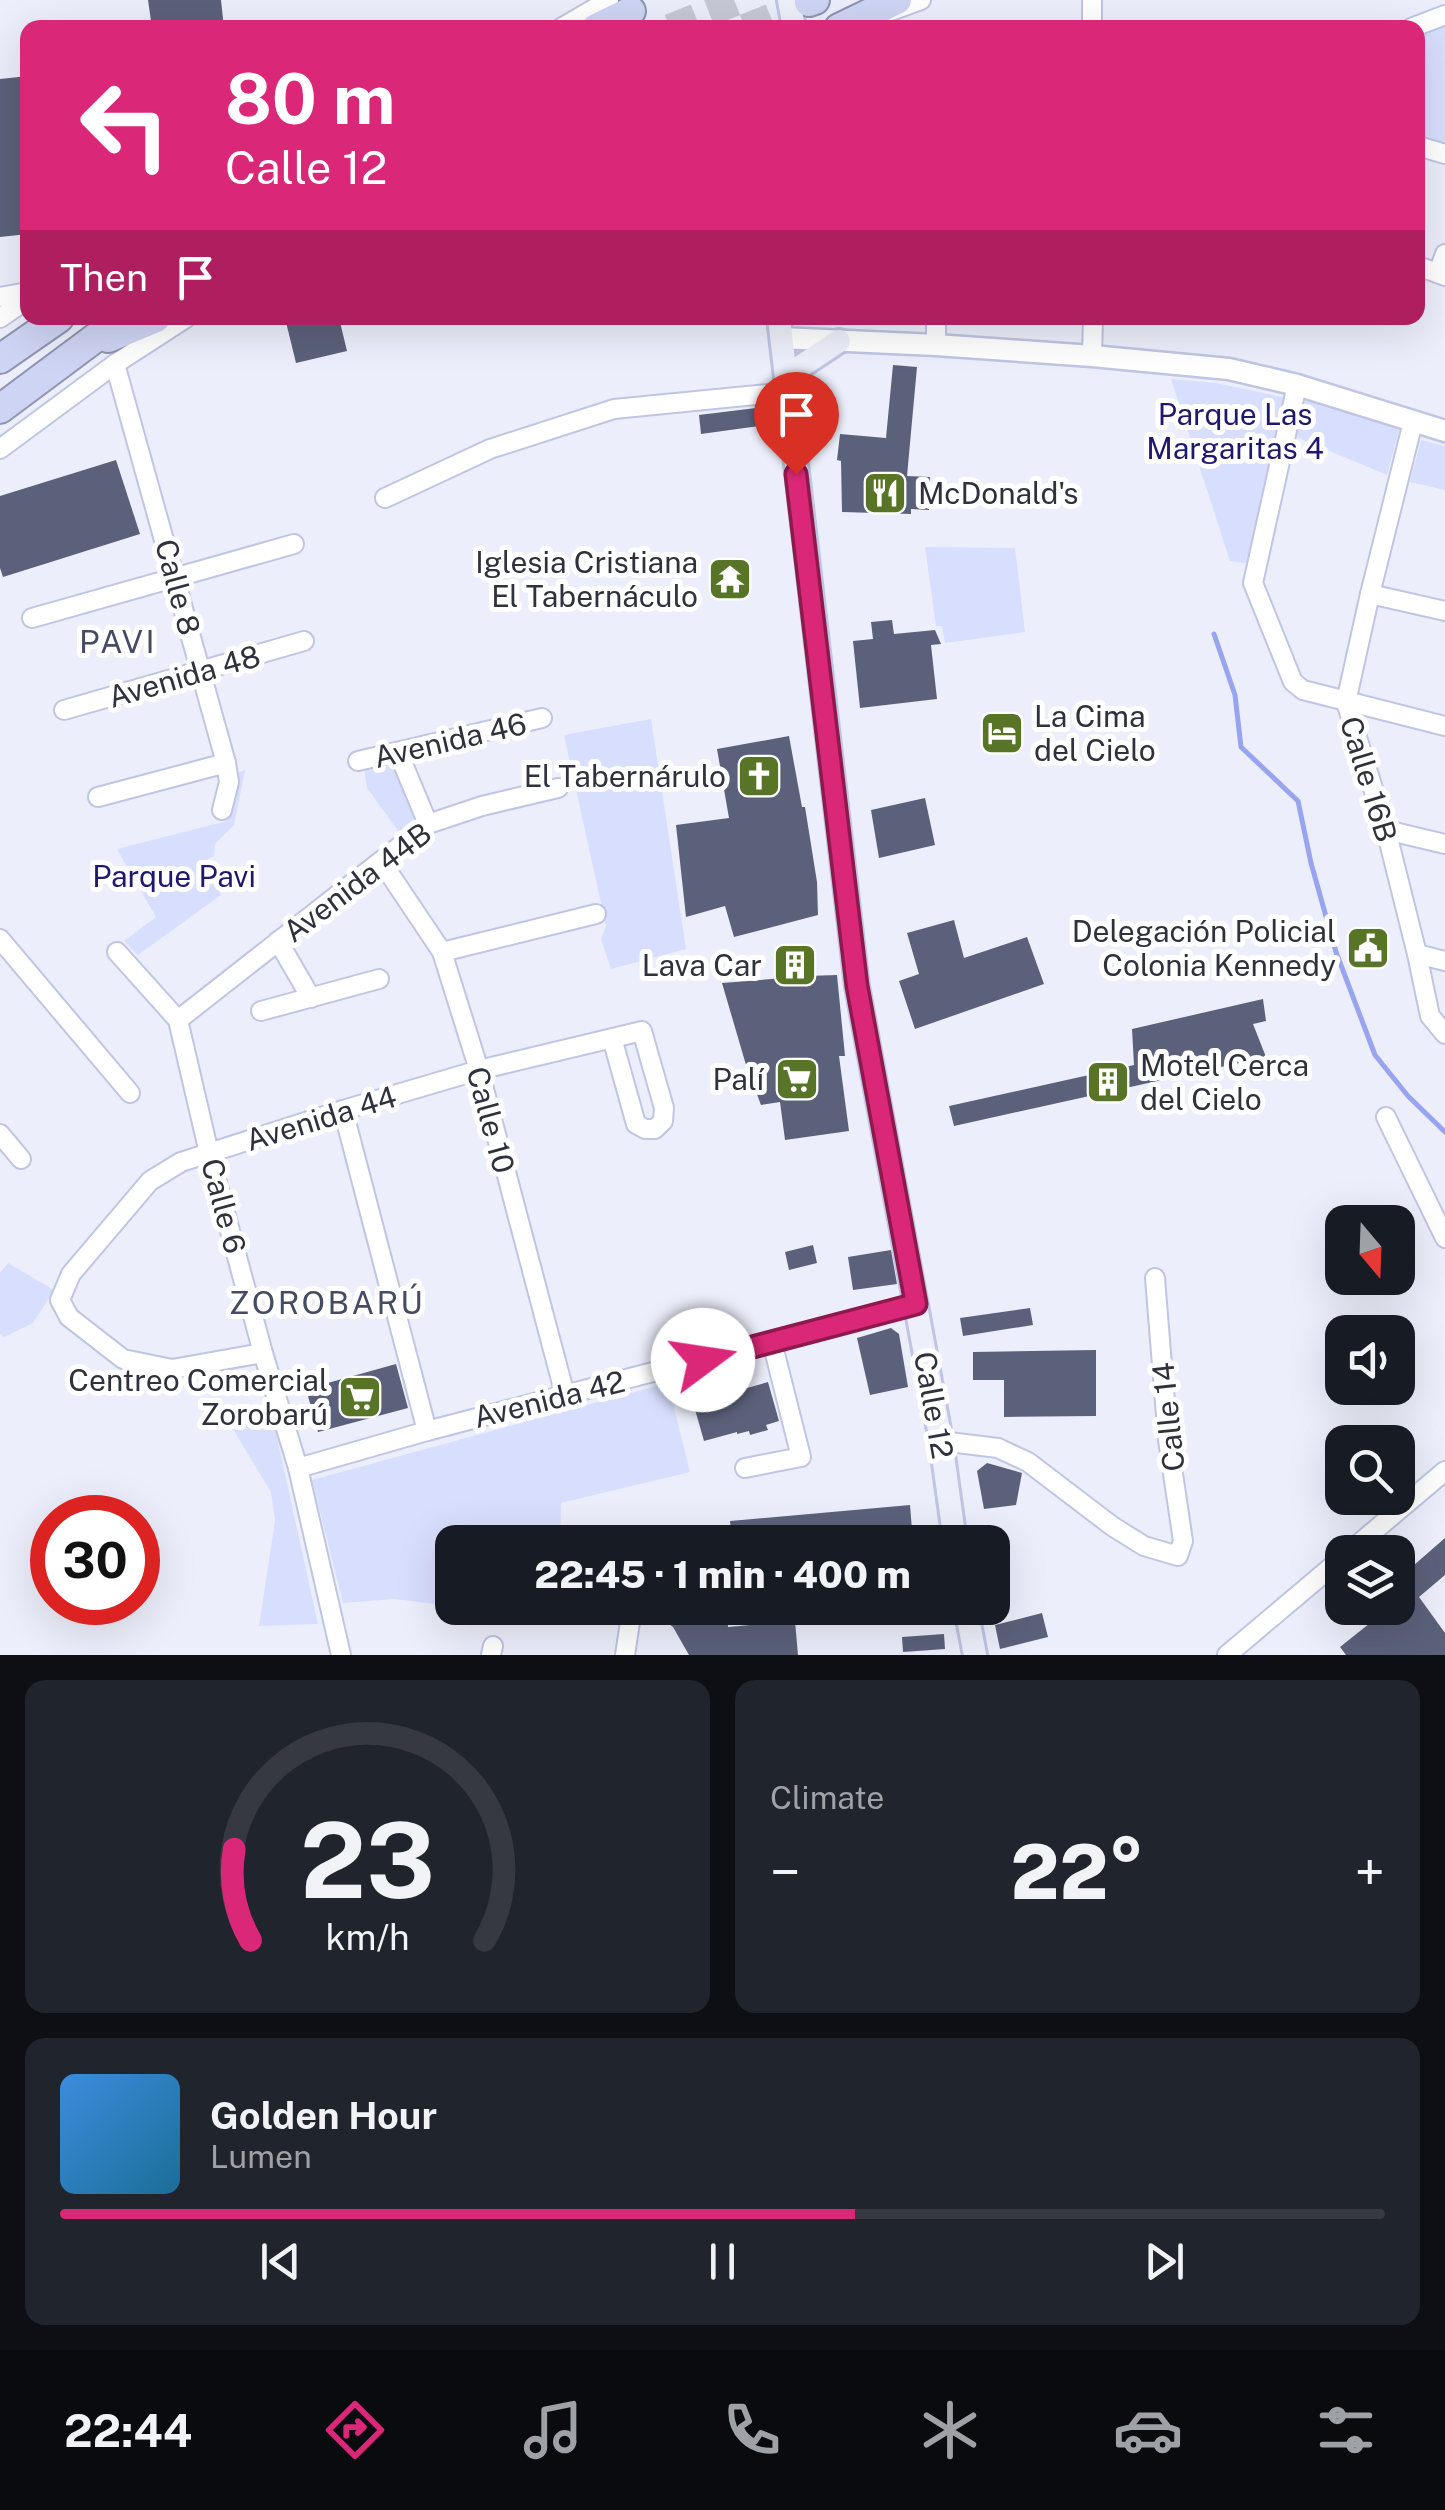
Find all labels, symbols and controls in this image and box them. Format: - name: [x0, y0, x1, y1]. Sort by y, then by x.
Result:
- text: 80 m: [225, 57, 395, 140]
- icon: left: [60, 60, 190, 190]
- text: Calle 12: [225, 141, 387, 194]
- icon: arrive: [168, 250, 223, 305]
- text: Then: [60, 255, 148, 300]
- pin: [754, 372, 839, 475]
- icon: arrive: [769, 387, 824, 442]
- park label: Parque Las Margaritas 4: [1146, 396, 1324, 466]
- restaurant icon: McDonald's: [862, 470, 908, 516]
- place label: McDonald's: [918, 475, 1078, 511]
- street label: Calle 8: [148, 535, 208, 639]
- place label: Iglesia Cristiana El Tabernáculo: [475, 544, 698, 614]
- temple icon: Iglesia Cristiana El Tabernáculo: [707, 556, 753, 602]
- district label: PAVI: [79, 623, 157, 660]
- street label: Avenida 48: [104, 637, 264, 715]
- place label: La Cima del Cielo: [1034, 698, 1156, 768]
- street label: Avenida 46: [370, 705, 530, 775]
- hotel icon: La Cima del Cielo: [979, 710, 1025, 756]
- street label: Calle 16B: [1333, 712, 1405, 846]
- church icon: El Tabernárulo: [736, 753, 782, 799]
- place label: El Tabernárulo: [524, 758, 726, 794]
- street label: Avenida 44B: [276, 815, 438, 949]
- park label: Parque Pavi: [92, 858, 256, 894]
- place label: Delegación Policial Colonia Kennedy: [1072, 913, 1336, 983]
- public building icon: Delegación Policial Colonia Kennedy: [1345, 925, 1391, 971]
- building icon: Lava Car: [772, 942, 818, 988]
- place label: Lava Car: [642, 947, 762, 983]
- place label: Motel Cerca del Cielo: [1140, 1047, 1309, 1117]
- supermarket icon: Palí: [774, 1056, 820, 1102]
- building icon: Motel Cerca del Cielo: [1085, 1059, 1131, 1105]
- place label: Palí: [712, 1061, 765, 1097]
- street label: Calle 10: [460, 1063, 522, 1177]
- street label: Avenida 44: [241, 1078, 401, 1158]
- street label: Calle 6: [194, 1155, 254, 1257]
- north arrow: [1325, 1205, 1415, 1295]
- map controls: [1325, 1205, 1415, 1625]
- district label: ZOROBARÚ: [229, 1283, 425, 1321]
- position arrow: [651, 1308, 755, 1412]
- button: sound: [1325, 1315, 1415, 1405]
- street label: Calle 12: [907, 1349, 961, 1461]
- street label: Calle 14: [1144, 1361, 1192, 1473]
- place label: Centreo Comercial Zorobarú: [68, 1362, 328, 1432]
- street label: Avenida 42: [470, 1363, 628, 1435]
- supermarket icon: Centreo Comercial Zorobarú: [337, 1374, 383, 1420]
- button: search: [1325, 1425, 1415, 1515]
- speed limit sign: 30: [30, 1495, 160, 1625]
- button: layers: [1325, 1535, 1415, 1625]
- text: 22:45 · 1 min · 400 m: [534, 1552, 911, 1597]
- text: Climate: [770, 1779, 884, 1816]
- text: 23: [300, 1799, 435, 1921]
- text: 22°: [1011, 1828, 1144, 1916]
- text: −: [770, 1840, 801, 1904]
- text: +: [1355, 1840, 1385, 1904]
- text: km/h: [325, 1916, 410, 1958]
- text: Golden Hour: [210, 2093, 437, 2138]
- text: Lumen: [210, 2138, 312, 2175]
- icon: previous: [253, 2234, 308, 2289]
- icon: pause: [695, 2234, 750, 2289]
- icon: next: [1137, 2234, 1192, 2289]
- icon: directions: [320, 2395, 390, 2465]
- icon: music: [518, 2395, 588, 2465]
- icon: phone: [717, 2395, 787, 2465]
- icon: climate: [915, 2395, 985, 2465]
- icon: car: [1113, 2395, 1183, 2465]
- icon: filters: [1311, 2395, 1381, 2465]
- text: 22:44: [64, 2404, 192, 2457]

